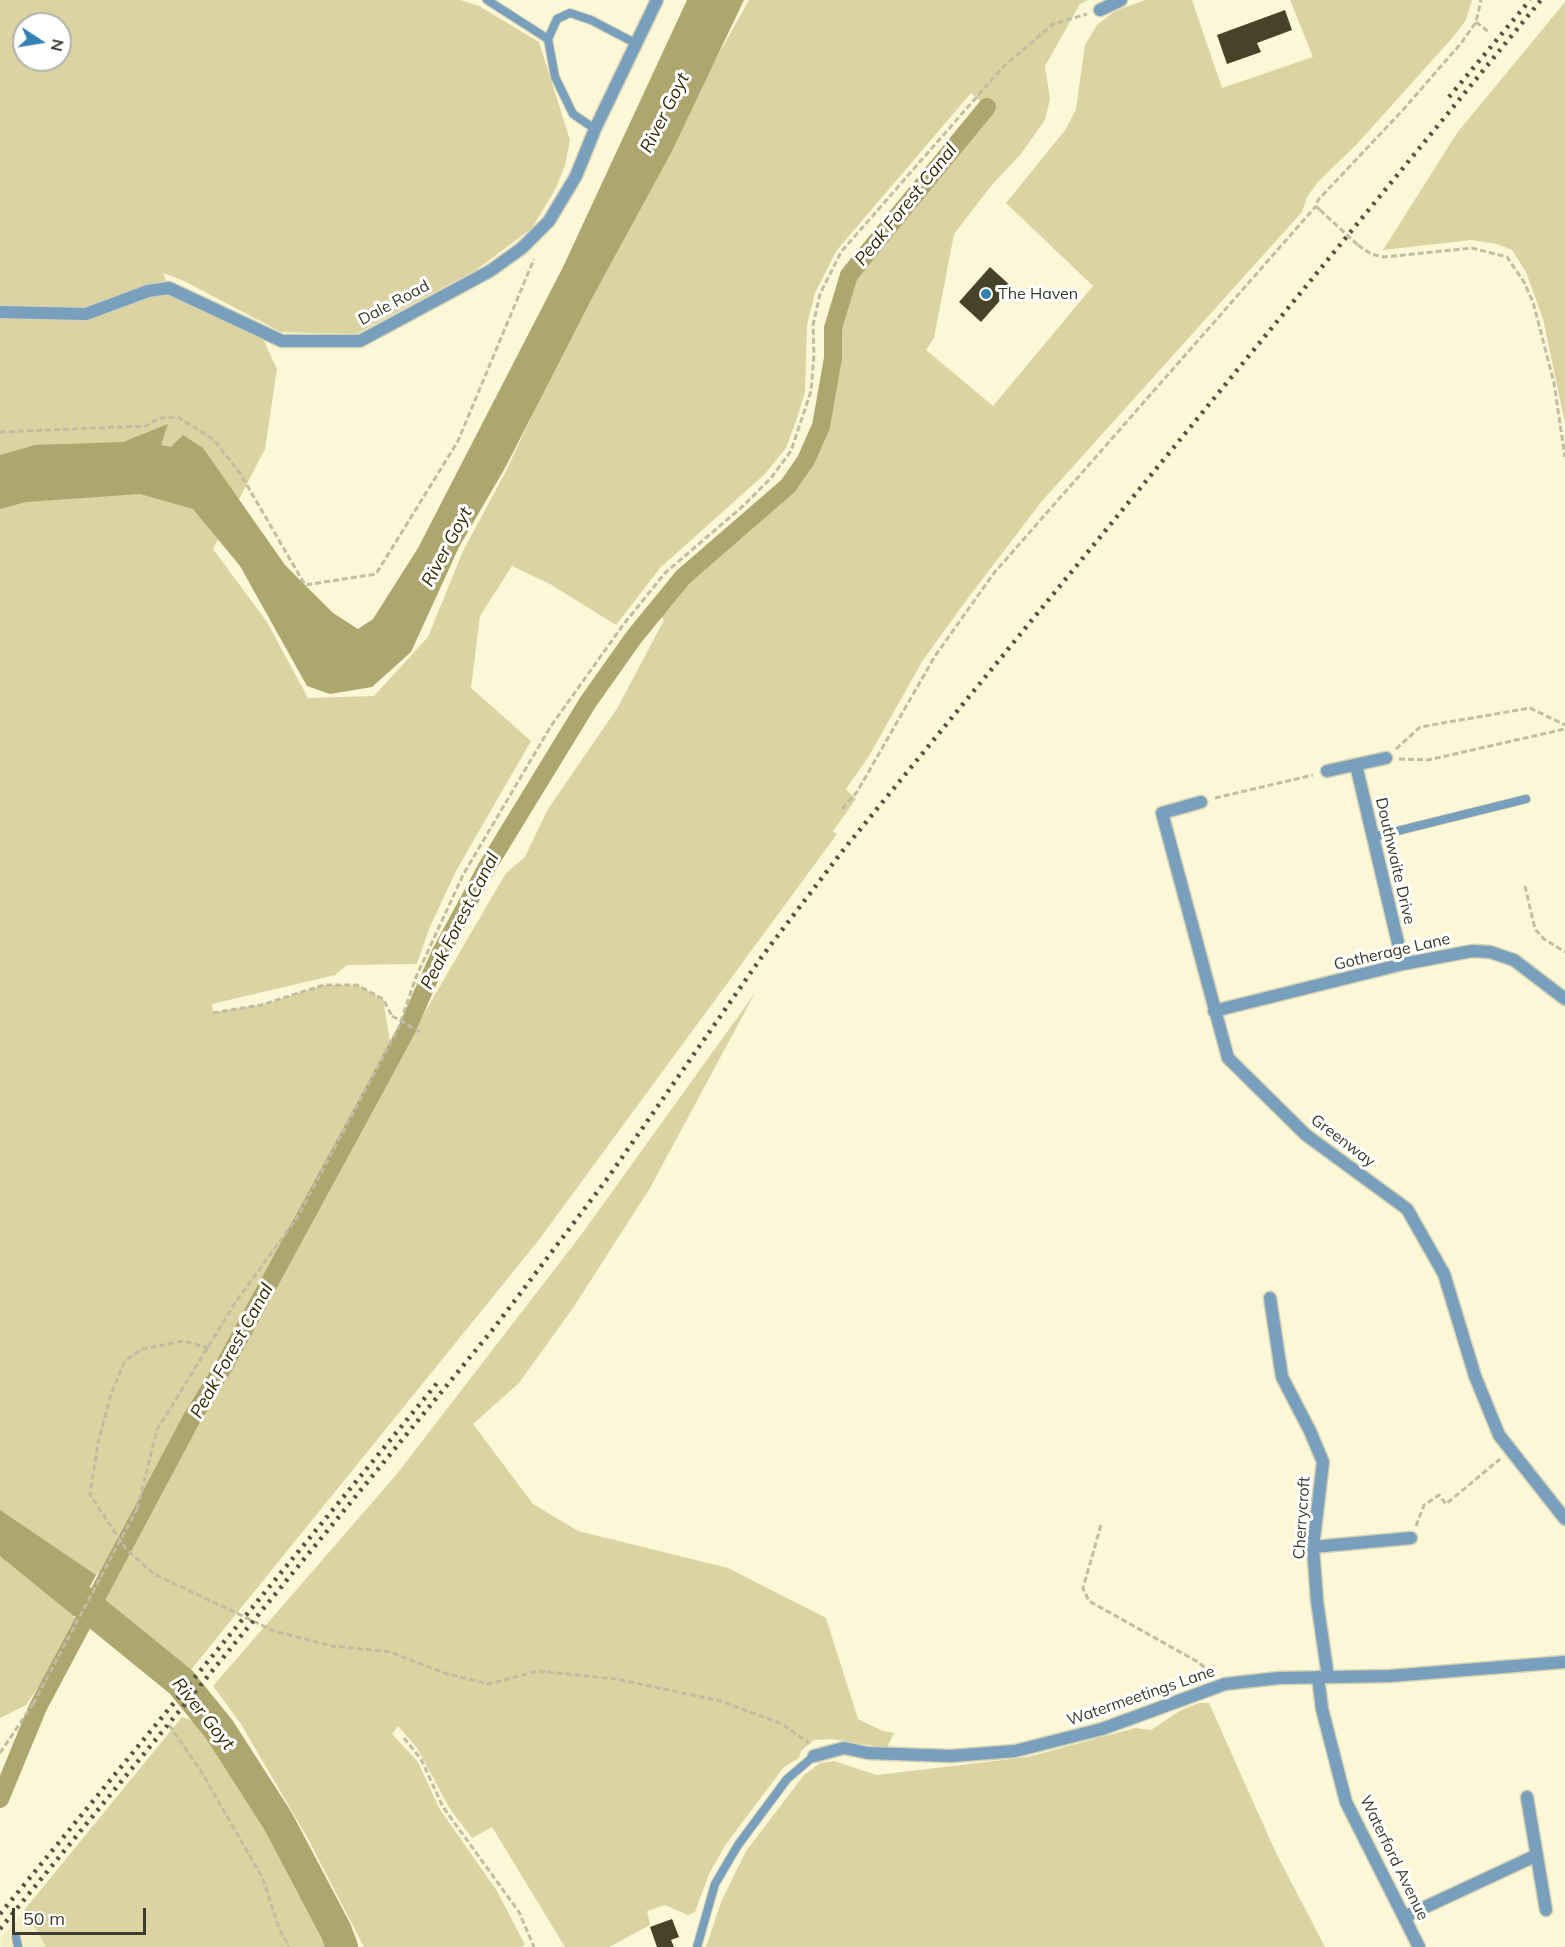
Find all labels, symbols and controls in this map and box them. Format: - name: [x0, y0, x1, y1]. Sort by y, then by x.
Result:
- north arrow: [12, 12, 72, 72]
- text: N: [47, 37, 69, 53]
- water label: River Goyt: [636, 70, 694, 156]
- water label: Peak Forest Canal: [850, 140, 962, 270]
- street label: Dale Road: [355, 276, 433, 330]
- place label: The Haven: [998, 284, 1078, 304]
- marker: The Haven: [979, 287, 993, 301]
- water label: River Goyt: [417, 504, 477, 590]
- street label: Douthwaite Drive: [1371, 796, 1419, 926]
- water label: Peak Forest Canal: [416, 849, 504, 993]
- street label: Gotherage Lane: [1332, 929, 1452, 975]
- street label: Greenway: [1307, 1111, 1379, 1171]
- water label: Peak Forest Canal: [186, 1280, 278, 1422]
- street label: Cherrycroft: [1290, 1476, 1314, 1560]
- street label: Watermeetings Lane: [1065, 1662, 1217, 1730]
- water label: River Goyt: [167, 1674, 239, 1754]
- street label: Waterford Avenue: [1355, 1792, 1433, 1924]
- scale bar: [15, 1896, 148, 1934]
- text: 50 m: [23, 1907, 65, 1930]

